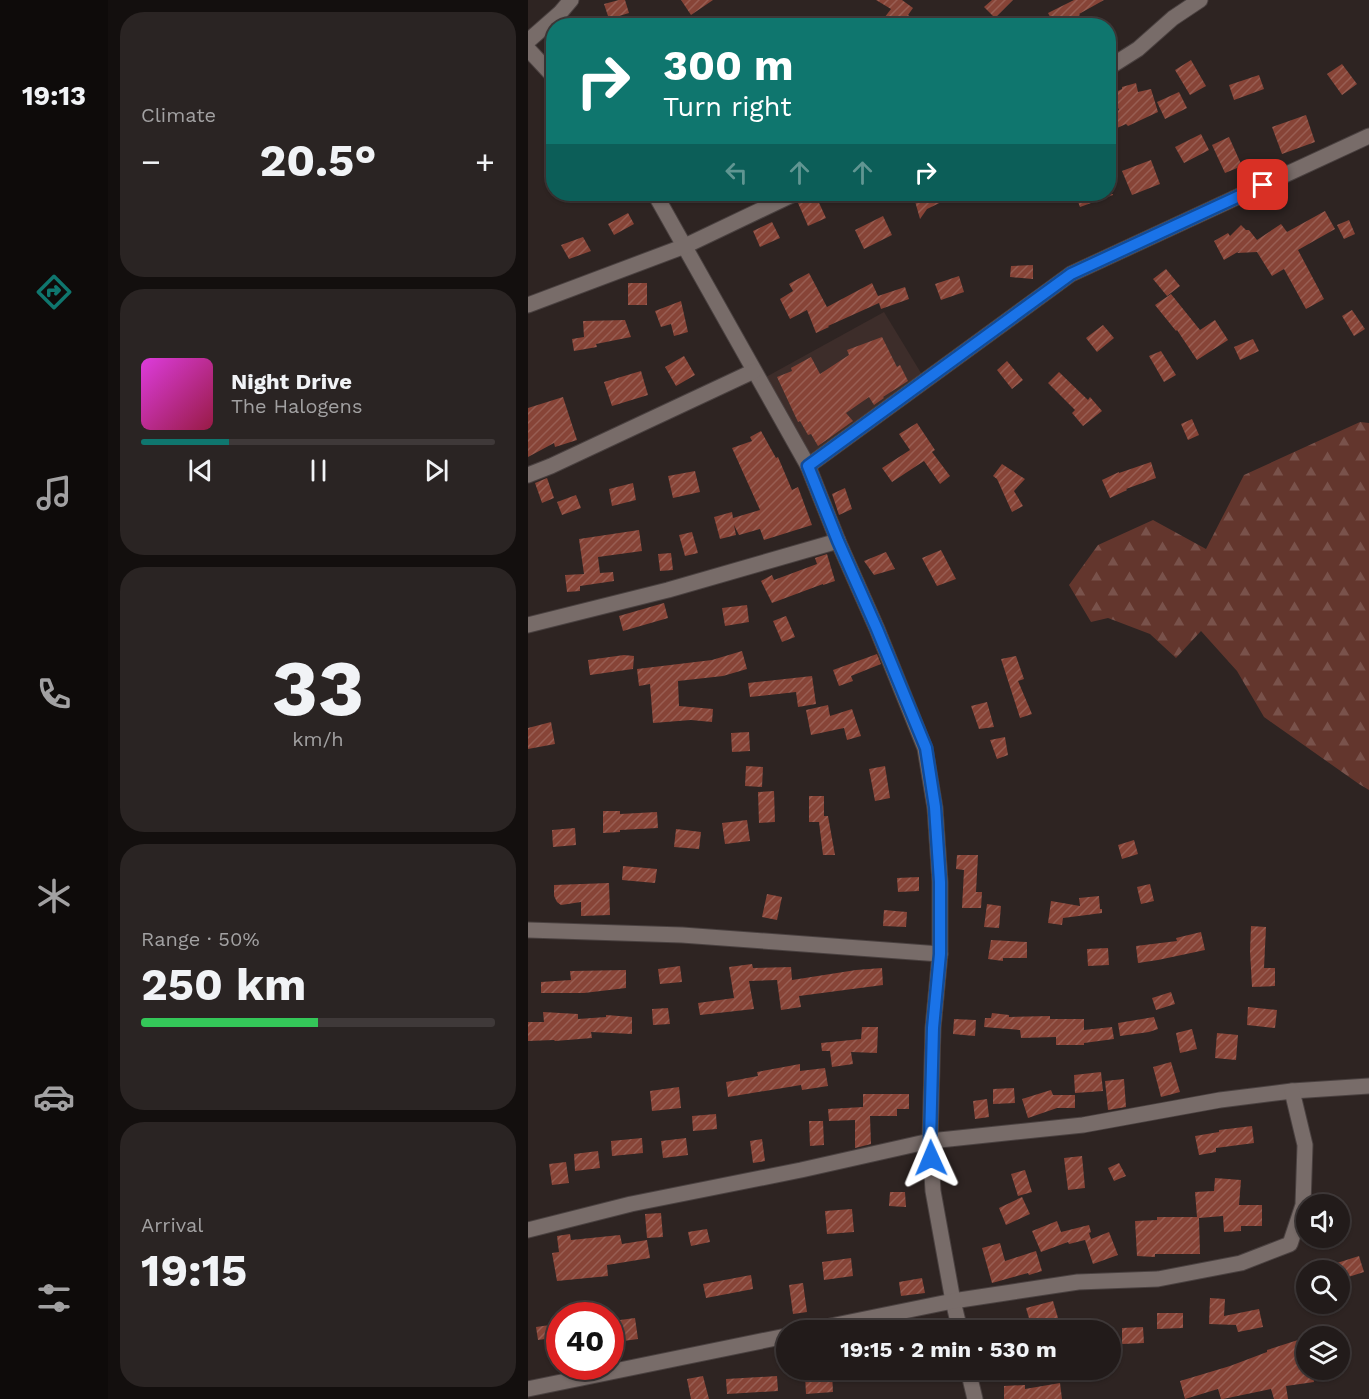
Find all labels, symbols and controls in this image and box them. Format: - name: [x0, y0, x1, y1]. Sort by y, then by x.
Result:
- text: 300 m: [663, 41, 794, 90]
- icon: right: [564, 42, 642, 120]
- text: 19:13: [22, 80, 86, 112]
- text: Turn right: [663, 91, 792, 123]
- text: Climate: [141, 103, 216, 127]
- text: 20.5°: [260, 134, 376, 187]
- text: −: [141, 142, 161, 181]
- text: +: [475, 142, 495, 181]
- icon: left: [720, 156, 753, 189]
- icon: ahead: [783, 156, 816, 189]
- icon: ahead: [846, 156, 879, 189]
- icon: right: [909, 156, 942, 189]
- pin: [1237, 159, 1288, 210]
- icon: arrive: [1246, 168, 1279, 201]
- icon: directions: [33, 271, 75, 313]
- text: Night Drive: [231, 369, 352, 394]
- text: The Halogens: [231, 394, 363, 418]
- icon: previous: [184, 454, 217, 487]
- icon: pause: [302, 454, 335, 487]
- icon: next: [420, 454, 453, 487]
- icon: music: [33, 472, 75, 514]
- text: 33: [272, 642, 364, 734]
- icon: phone: [33, 673, 75, 715]
- text: km/h: [292, 727, 344, 751]
- icon: climate: [33, 875, 75, 917]
- text: Range · 50%: [141, 927, 260, 951]
- text: 250 km: [141, 958, 306, 1011]
- icon: car: [33, 1076, 75, 1118]
- position arrow: [899, 1126, 963, 1190]
- map controls: [1296, 1194, 1350, 1380]
- button: sound: [1296, 1194, 1350, 1248]
- text: Arrival: [141, 1213, 203, 1237]
- text: 19:15: [141, 1244, 247, 1297]
- button: search: [1296, 1260, 1350, 1314]
- icon: filters: [33, 1277, 75, 1319]
- speed limit sign: 40: [546, 1302, 624, 1380]
- button: layers: [1296, 1326, 1350, 1380]
- text: 19:15 · 2 min · 530 m: [840, 1337, 1057, 1362]

